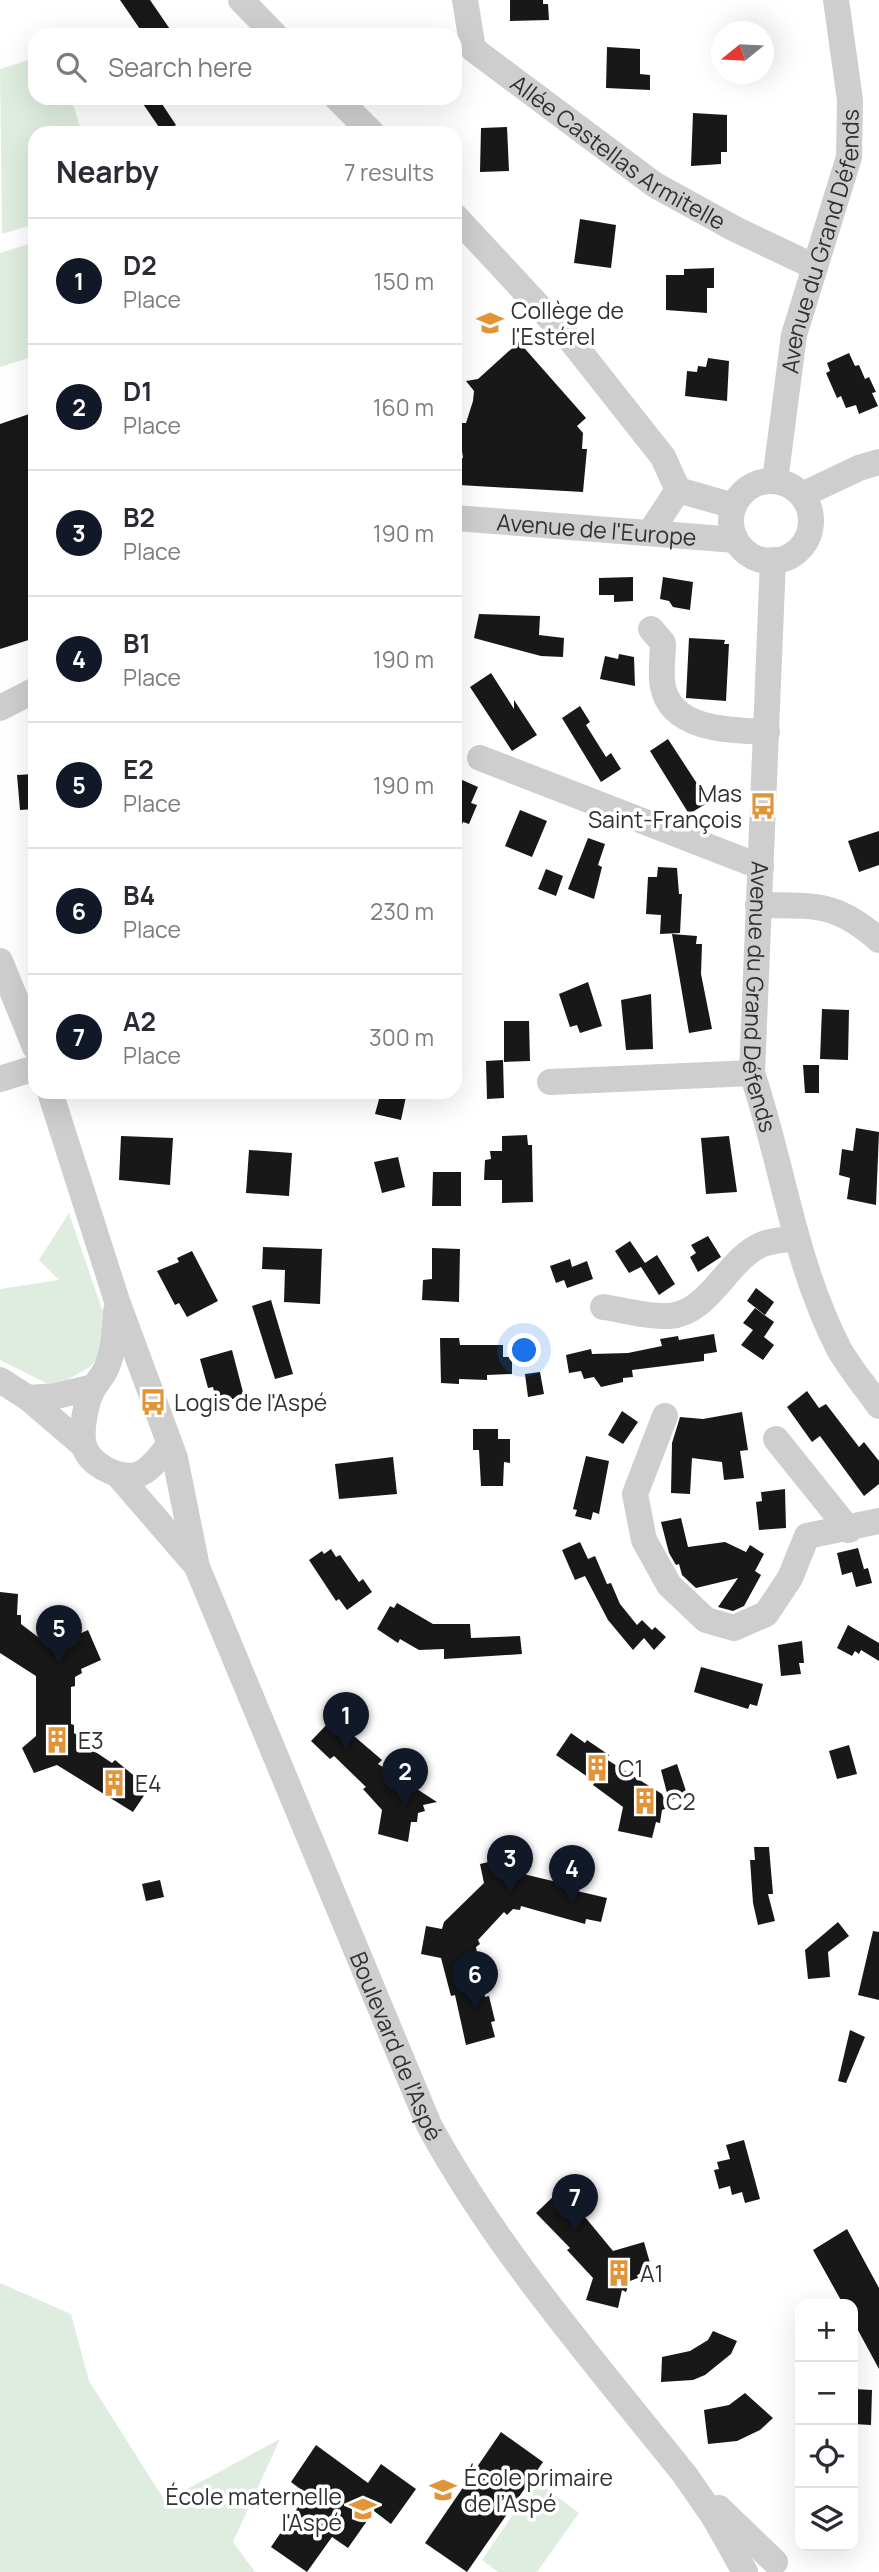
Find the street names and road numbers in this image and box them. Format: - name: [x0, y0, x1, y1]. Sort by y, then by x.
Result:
- street label: Allée Castellas Armitelle: [504, 67, 732, 237]
- street label: Avenue du Grand Défends: [773, 109, 866, 375]
- street label: Avenue de l'Europe: [495, 505, 698, 553]
- street label: Avenue du Grand Défends: [736, 861, 785, 1136]
- street label: Boulevard de l'Aspé: [343, 1947, 451, 2146]

